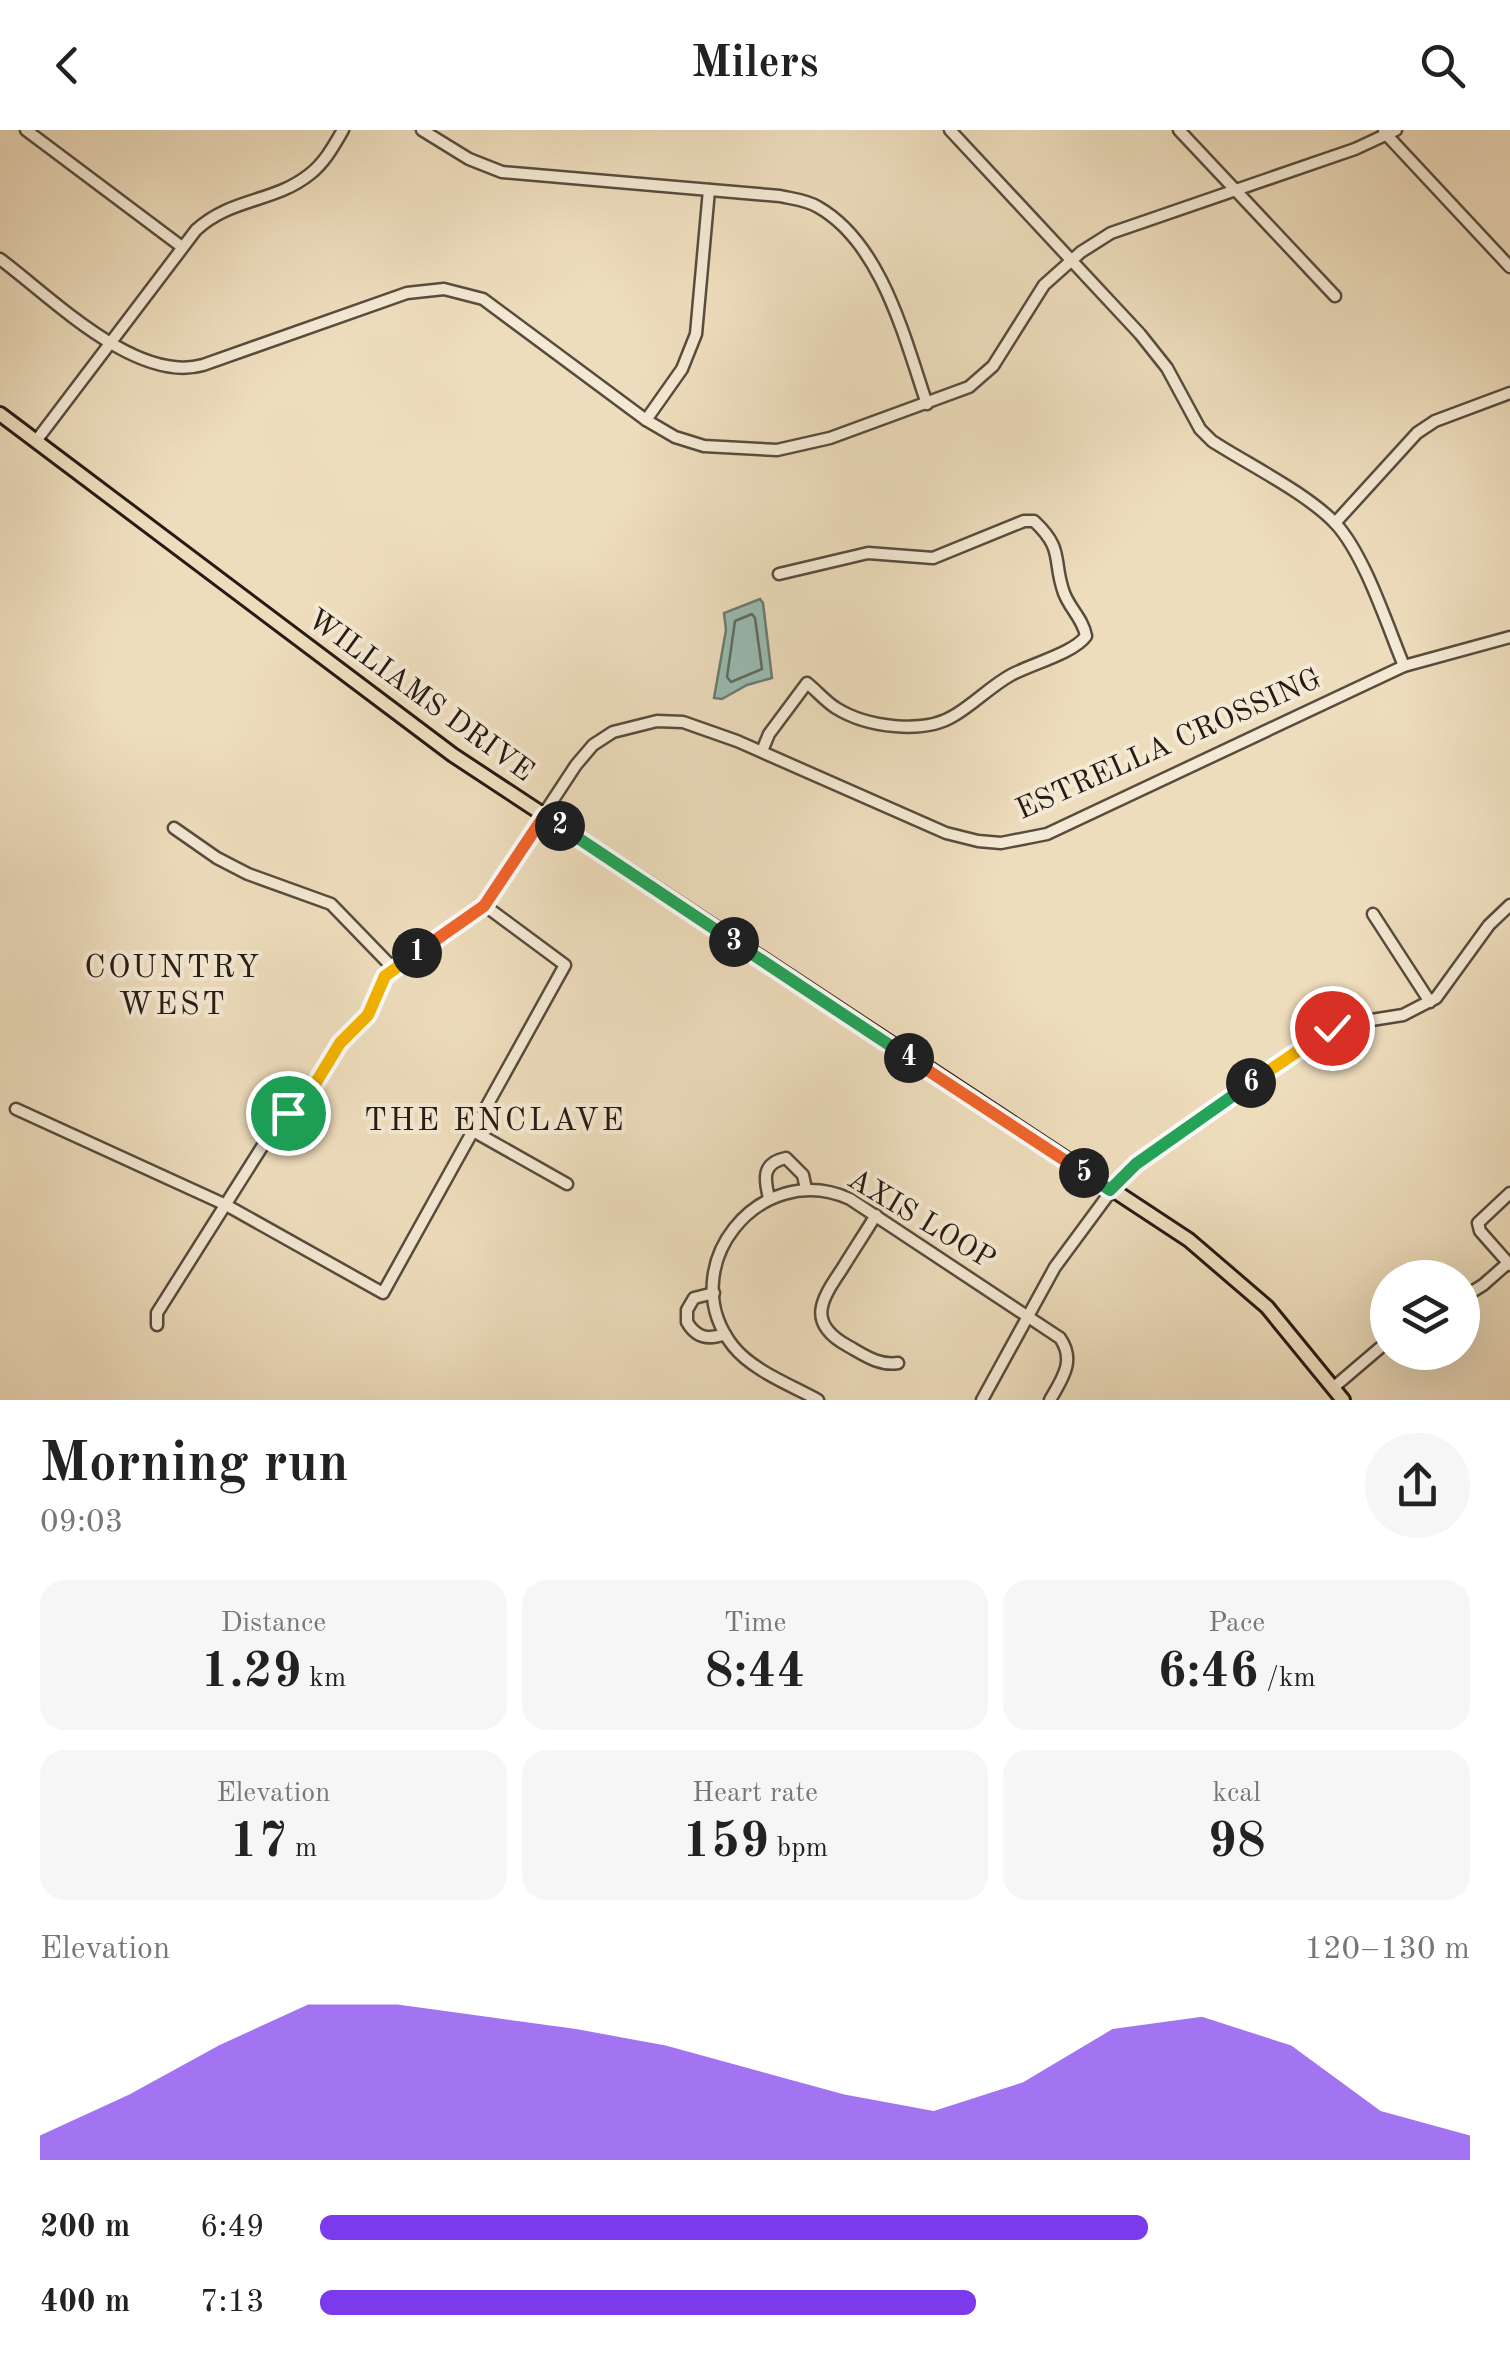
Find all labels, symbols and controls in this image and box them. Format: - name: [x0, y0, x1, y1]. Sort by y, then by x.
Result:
- icon: back: [40, 38, 95, 93]
- icon: search: [1415, 38, 1470, 93]
- text: Milers: [691, 42, 819, 87]
- street label: WILLIAMS DRIVE: [301, 604, 539, 788]
- street label: ESTRELLA CROSSING: [1012, 664, 1326, 826]
- pin: 2: [535, 801, 585, 851]
- text: 2: [552, 812, 568, 840]
- pin: 3: [709, 917, 759, 967]
- pin: 1: [392, 928, 442, 978]
- text: 3: [726, 928, 742, 956]
- text: 1: [409, 939, 425, 967]
- district label: COUNTRY WEST: [84, 953, 262, 1022]
- pin: [1290, 986, 1375, 1071]
- icon: check: [1305, 1001, 1360, 1056]
- pin: 4: [884, 1033, 934, 1083]
- text: 4: [901, 1044, 917, 1072]
- pin: 6: [1226, 1058, 1276, 1108]
- text: 6: [1243, 1069, 1259, 1097]
- pin: [246, 1071, 331, 1156]
- icon: arrive: [261, 1086, 316, 1141]
- district label: THE ENCLAVE: [364, 1106, 626, 1138]
- pin: 5: [1059, 1148, 1109, 1198]
- text: 5: [1076, 1159, 1092, 1187]
- street label: AXIS LOOP: [842, 1164, 1000, 1276]
- map controls: [1370, 1260, 1480, 1370]
- button: layers: [1370, 1260, 1480, 1370]
- button: share: [1365, 1433, 1470, 1538]
- text: Morning run: [40, 1438, 349, 1493]
- text: 09:03: [40, 1507, 123, 1539]
- text: Distance: [221, 1610, 326, 1638]
- text: Time: [724, 1610, 786, 1638]
- text: Pace: [1208, 1610, 1265, 1638]
- text: 1.29: [201, 1648, 302, 1698]
- text: 8:44: [704, 1648, 805, 1698]
- text: 6:46: [1158, 1648, 1259, 1698]
- text: km: [302, 1665, 346, 1693]
- text: /km: [1259, 1665, 1316, 1693]
- text: Elevation: [216, 1780, 330, 1808]
- text: Heart rate: [692, 1780, 818, 1808]
- text: kcal: [1213, 1780, 1261, 1808]
- text: 17: [229, 1818, 287, 1868]
- text: 159: [682, 1818, 769, 1868]
- text: 98: [1208, 1818, 1266, 1868]
- text: m: [287, 1835, 317, 1863]
- text: bpm: [769, 1835, 828, 1863]
- text: Elevation: [40, 1934, 170, 1966]
- text: 120–130 m: [1304, 1934, 1470, 1966]
- text: 200 m: [40, 2212, 130, 2244]
- text: 6:49: [200, 2212, 265, 2244]
- text: 400 m: [40, 2287, 130, 2319]
- text: 7:13: [200, 2287, 265, 2319]

